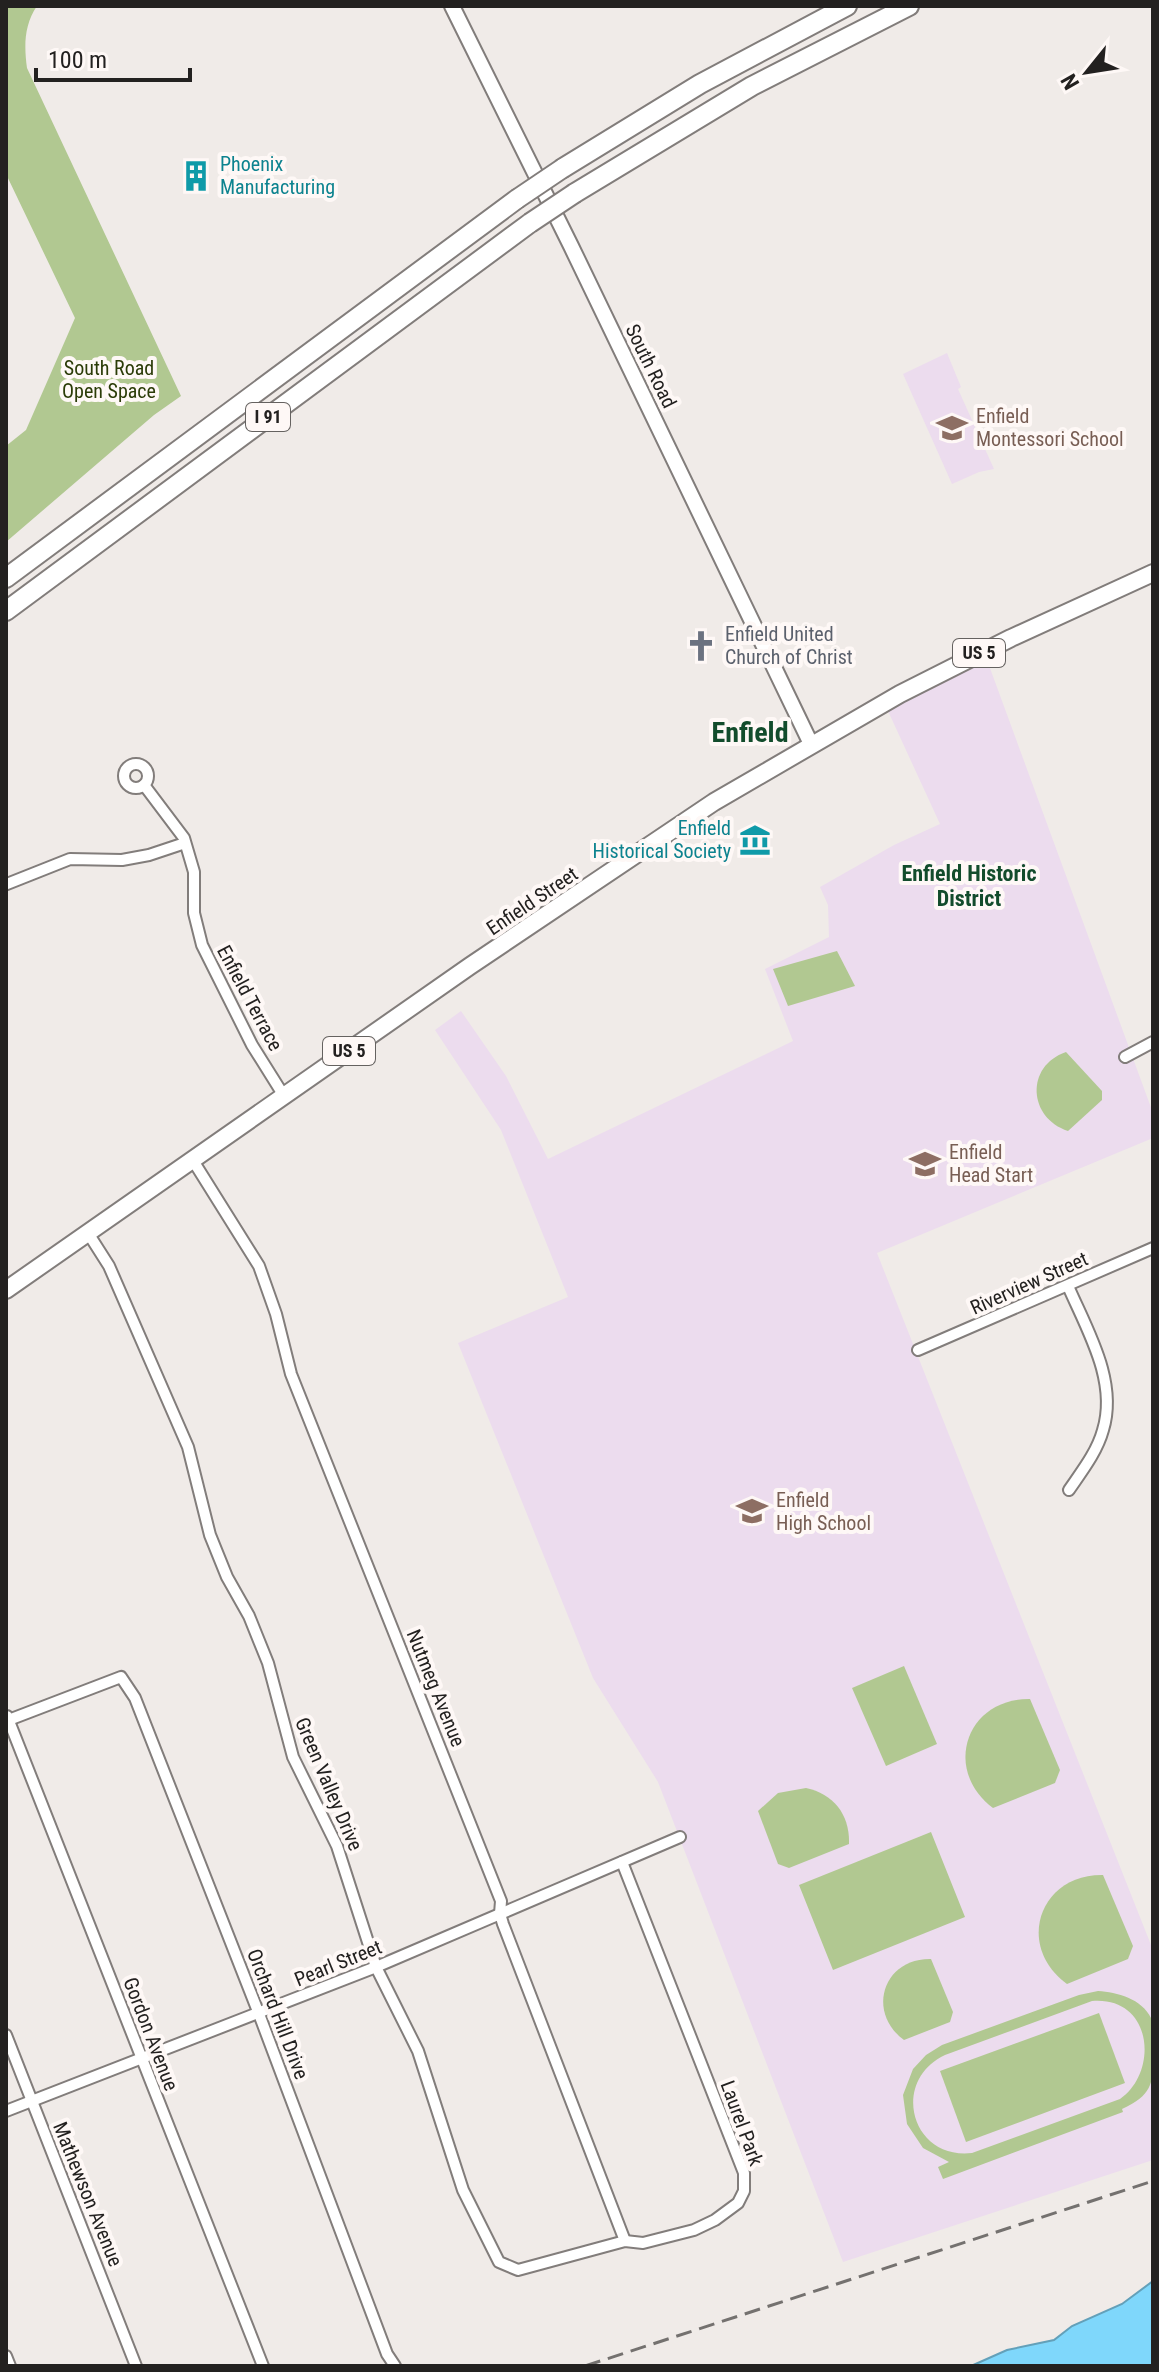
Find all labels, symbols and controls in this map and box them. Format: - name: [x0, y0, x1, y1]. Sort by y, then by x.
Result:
- scale bar: [36, 32, 190, 82]
- north arrow: [1047, 32, 1127, 112]
- text: 100 m: [48, 46, 107, 74]
- text: N: [1056, 70, 1084, 94]
- place label: Phoenix Manufacturing: [220, 152, 335, 199]
- building icon: Phoenix Manufacturing: [179, 159, 213, 193]
- street label: South Road: [620, 320, 682, 412]
- park label: South Road Open Space: [62, 356, 156, 403]
- road number: I 91: [246, 403, 290, 431]
- place label: Enfield Montessori School: [976, 404, 1124, 451]
- school or university icon: Enfield Montessori School: [935, 411, 969, 445]
- place label: Enfield United Church of Christ: [725, 622, 853, 669]
- church icon: Enfield United Church of Christ: [684, 629, 718, 663]
- road number: US 5: [953, 639, 1005, 667]
- district label: Enfield: [711, 716, 789, 749]
- place label: Enfield Historical Society: [593, 816, 731, 863]
- museum icon: Enfield Historical Society: [738, 823, 772, 857]
- district label: Enfield Historic District: [901, 861, 1037, 911]
- street label: Enfield Street: [482, 862, 582, 940]
- street label: Enfield Terrace: [212, 941, 288, 1055]
- road number: US 5: [323, 1037, 375, 1065]
- place label: Enfield Head Start: [949, 1140, 1033, 1187]
- school or university icon: Enfield Head Start: [908, 1147, 942, 1181]
- street label: Riverview Street: [966, 1246, 1092, 1320]
- place label: Enfield High School: [776, 1488, 871, 1535]
- school or university icon: Enfield High School: [735, 1494, 769, 1528]
- street label: Nutmeg Avenue: [402, 1626, 470, 1750]
- street label: Green Valley Drive: [290, 1714, 368, 1854]
- street label: Pearl Street: [291, 1935, 385, 1991]
- street label: Orchard Hill Drive: [242, 1946, 314, 2082]
- street label: Gordon Avenue: [118, 1974, 184, 2094]
- street label: Laurel Park: [716, 2077, 768, 2169]
- street label: Mathewson Avenue: [48, 2118, 128, 2270]

